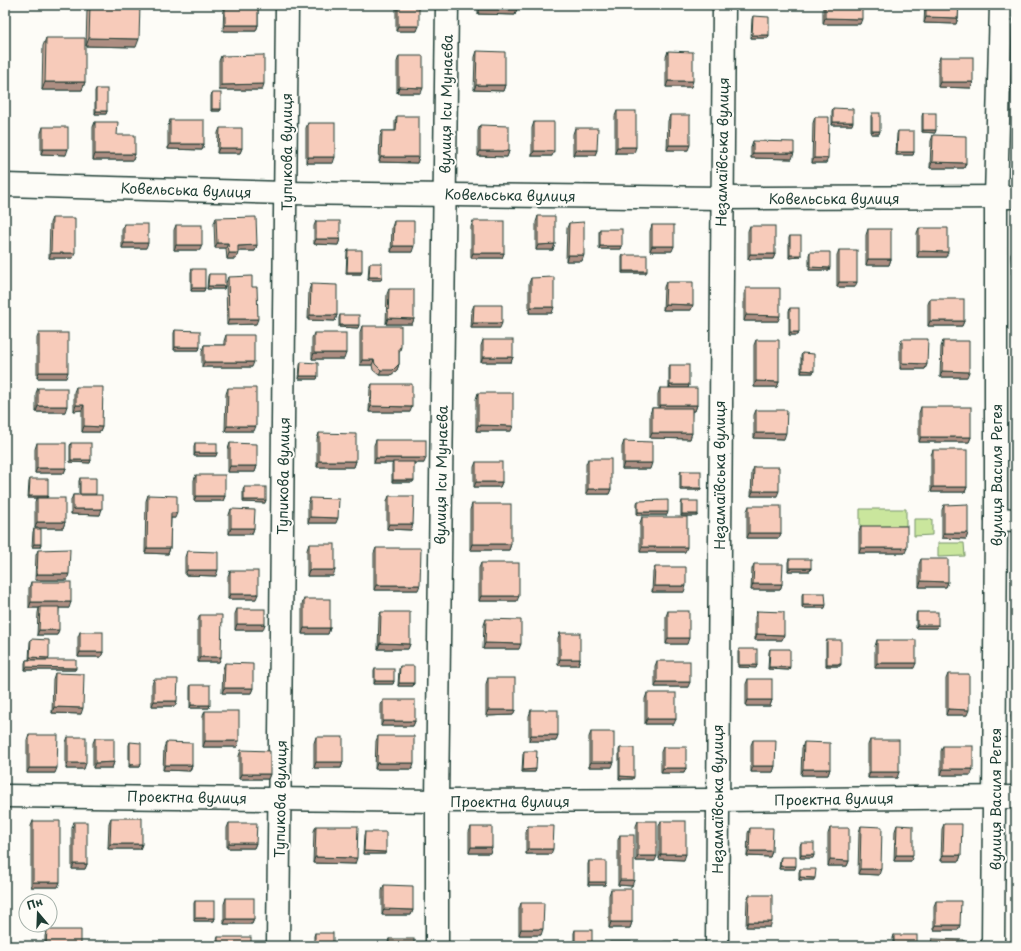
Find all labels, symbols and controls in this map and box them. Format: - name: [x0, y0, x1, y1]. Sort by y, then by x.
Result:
- street label: вулиця Іси Мунаєва: [434, 34, 458, 174]
- street label: Незамаївська вулиця: [710, 77, 734, 227]
- street label: Тупикова вулиця: [276, 93, 297, 211]
- street label: Ковельська вулиця: [120, 177, 252, 203]
- street label: Ковельська вулиця: [444, 183, 576, 207]
- street label: Ковельська вулиця: [768, 188, 900, 209]
- street label: Незамаївська вулиця: [709, 400, 730, 550]
- street label: вулиця Василя Регея: [986, 404, 1007, 546]
- street label: вулиця Іси Мунаєва: [429, 405, 453, 545]
- street label: Тупикова вулиця: [271, 417, 295, 535]
- street label: Незамаївська вулиця: [707, 724, 728, 874]
- street label: вулиця Василя Регея: [985, 728, 1006, 870]
- street label: Тупикова вулиця: [268, 740, 292, 858]
- street label: Проектна вулиця: [127, 785, 247, 809]
- street label: Проектна вулиця: [774, 787, 894, 811]
- street label: Проектна вулиця: [450, 791, 570, 812]
- text: Пн: [24, 892, 45, 914]
- north arrow: [18, 893, 58, 933]

